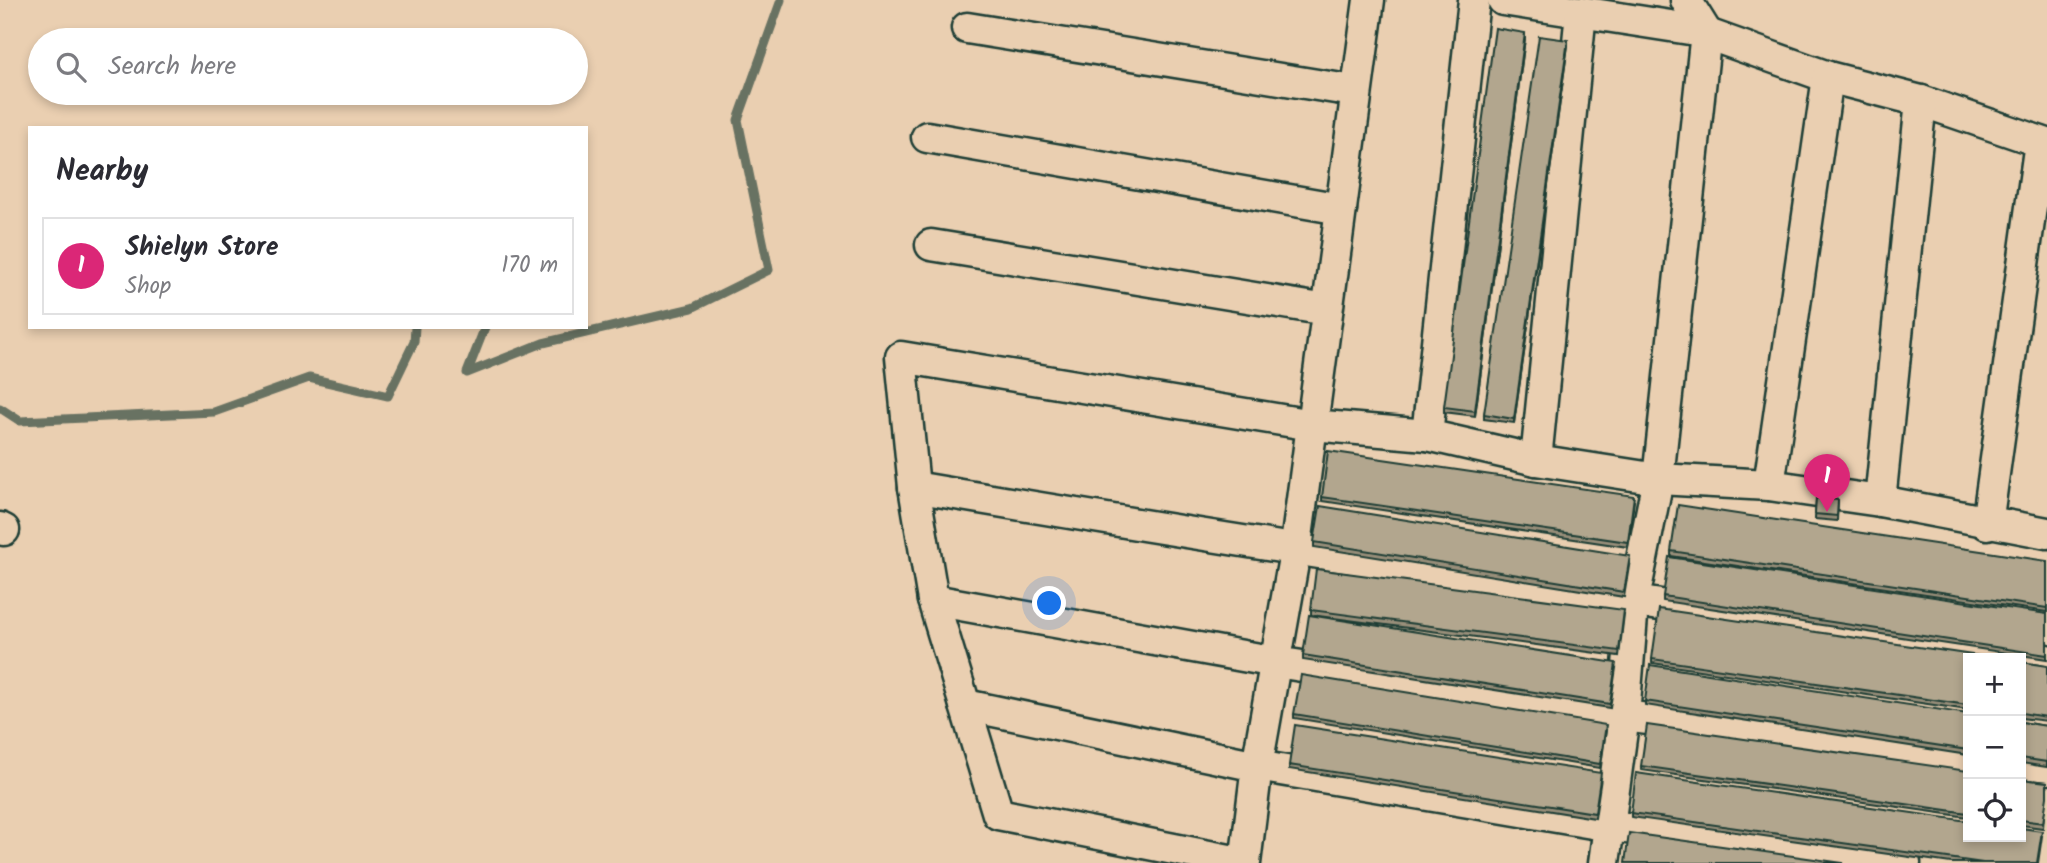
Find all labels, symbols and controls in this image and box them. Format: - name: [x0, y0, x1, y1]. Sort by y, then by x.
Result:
- search box: [28, 28, 588, 105]
- text: Search here: [108, 46, 236, 88]
- icon: search: [52, 48, 90, 86]
- text: Nearby: [56, 148, 148, 196]
- text: Shielyn Store: [125, 227, 278, 269]
- text: 1: [78, 248, 84, 284]
- text: 170 m: [501, 248, 558, 284]
- text: Shop: [125, 269, 171, 305]
- pin: 1: [1804, 454, 1850, 512]
- your location: [1032, 586, 1066, 620]
- map controls: [1963, 653, 2026, 842]
- button: +: [1963, 653, 2026, 716]
- button: −: [1963, 716, 2026, 779]
- button: locate: [1963, 779, 2026, 842]

